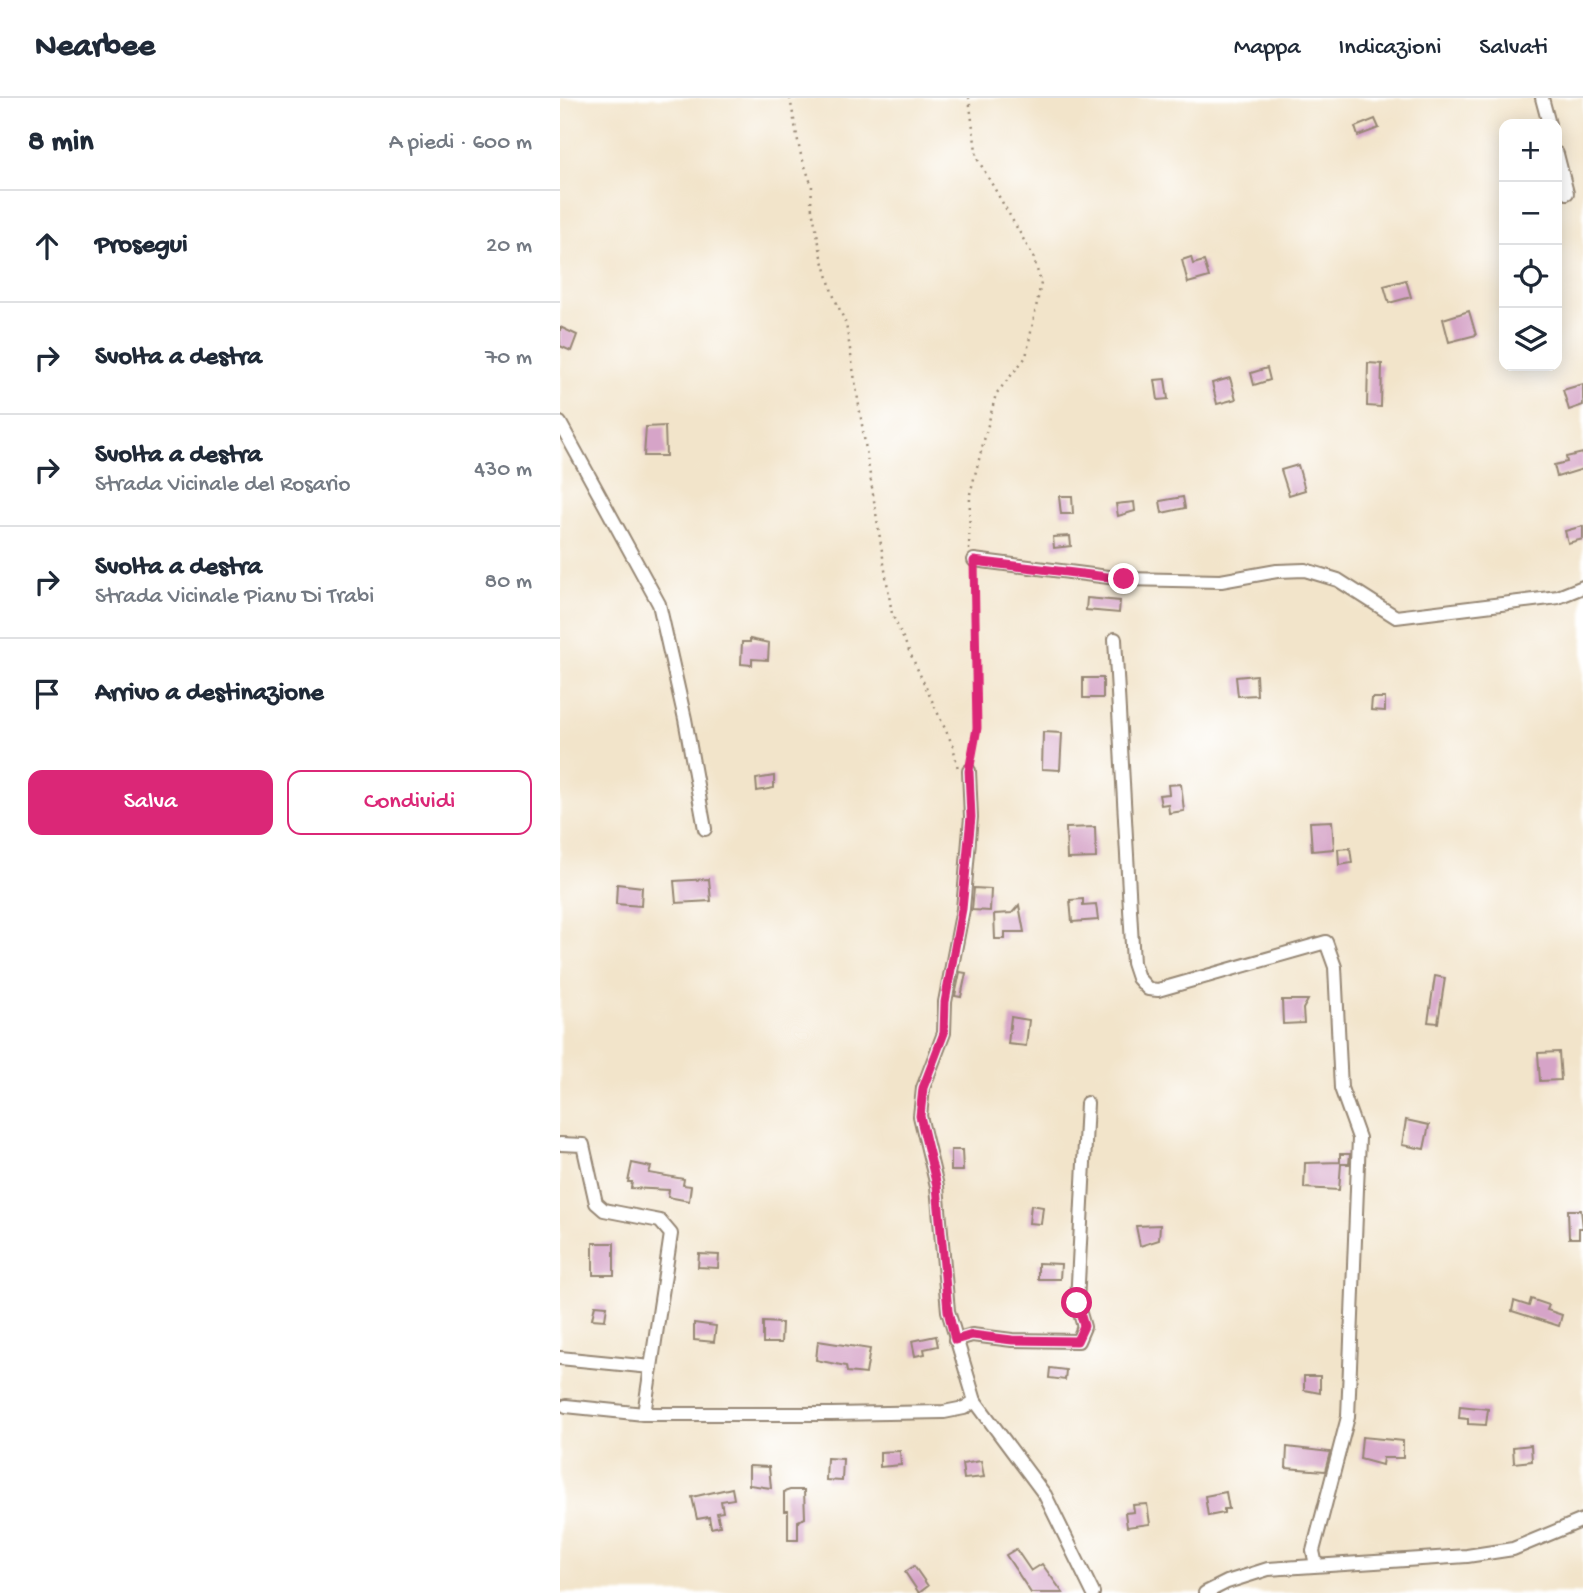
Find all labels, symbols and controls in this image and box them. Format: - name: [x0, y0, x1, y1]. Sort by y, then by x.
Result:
- text: Nearbee: [35, 29, 155, 67]
- text: Mappa: [1234, 34, 1301, 63]
- text: Indicazioni: [1339, 34, 1441, 63]
- text: Salvati: [1479, 34, 1548, 63]
- map controls: [1499, 119, 1562, 371]
- button: +: [1499, 119, 1562, 182]
- text: 8 min: [28, 126, 94, 161]
- text: A piedi · 600 m: [389, 130, 532, 157]
- button: −: [1499, 182, 1562, 245]
- icon: ahead: [28, 227, 66, 265]
- text: Prosegui: [95, 231, 188, 262]
- text: 20 m: [486, 233, 532, 260]
- button: locate: [1499, 245, 1562, 308]
- button: layers: [1499, 308, 1562, 371]
- icon: right: [28, 339, 66, 377]
- text: Svolta a destra: [95, 343, 262, 374]
- text: 70 m: [485, 345, 532, 372]
- text: Svolta a destra: [95, 441, 262, 472]
- icon: right: [28, 451, 66, 489]
- text: 430 m: [474, 457, 532, 484]
- text: Strada Vicinale del Rosario: [95, 472, 350, 499]
- text: Svolta a destra: [95, 553, 262, 584]
- icon: right: [28, 563, 66, 601]
- route end: [1108, 563, 1139, 594]
- text: 80 m: [485, 569, 532, 596]
- text: Strada Vicinale Pianu Di Trabi: [95, 584, 374, 611]
- icon: arrive: [28, 675, 66, 713]
- text: Arrivo a destinazione: [95, 679, 324, 710]
- button: Salva: [28, 770, 273, 835]
- button: Condividi: [287, 770, 532, 835]
- route start: [1061, 1287, 1092, 1318]

